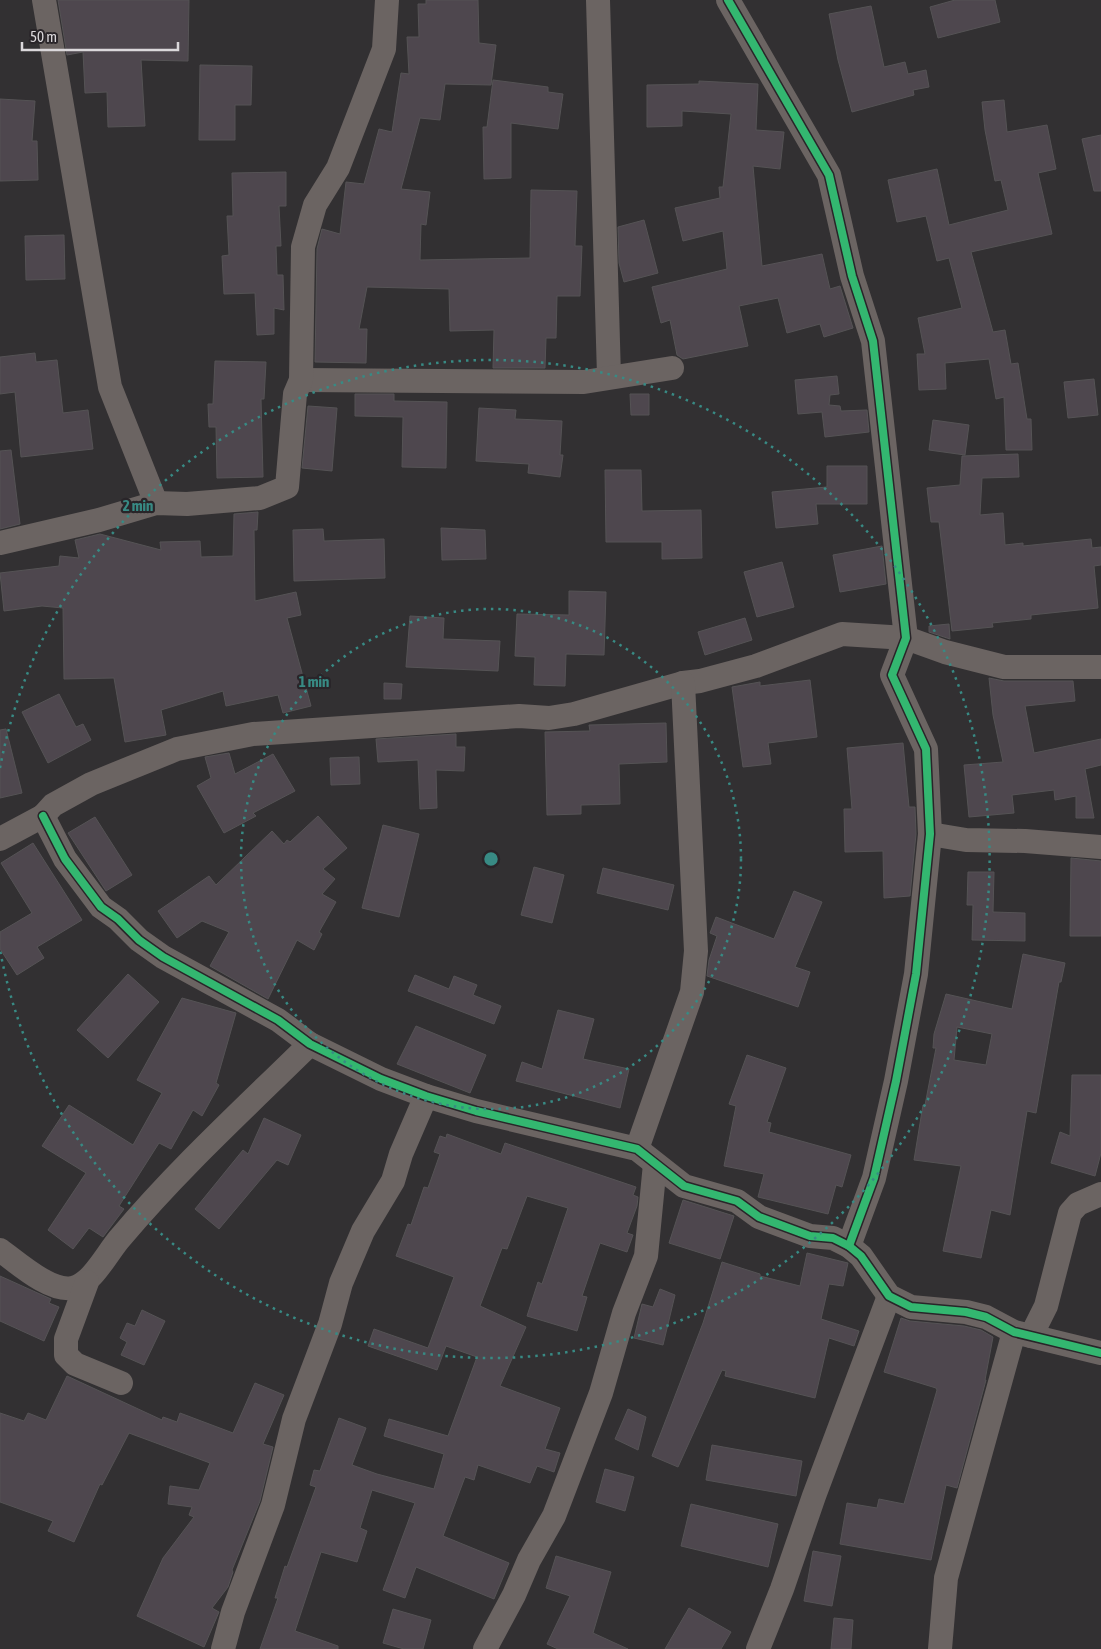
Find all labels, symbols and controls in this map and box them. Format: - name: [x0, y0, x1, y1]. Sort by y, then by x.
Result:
- scale bar: [22, 20, 179, 52]
- text: 50 m: [30, 28, 57, 45]
- text: 2 min: [123, 497, 153, 514]
- text: 1 min: [299, 673, 329, 690]
- centre of rings: [482, 850, 500, 868]

